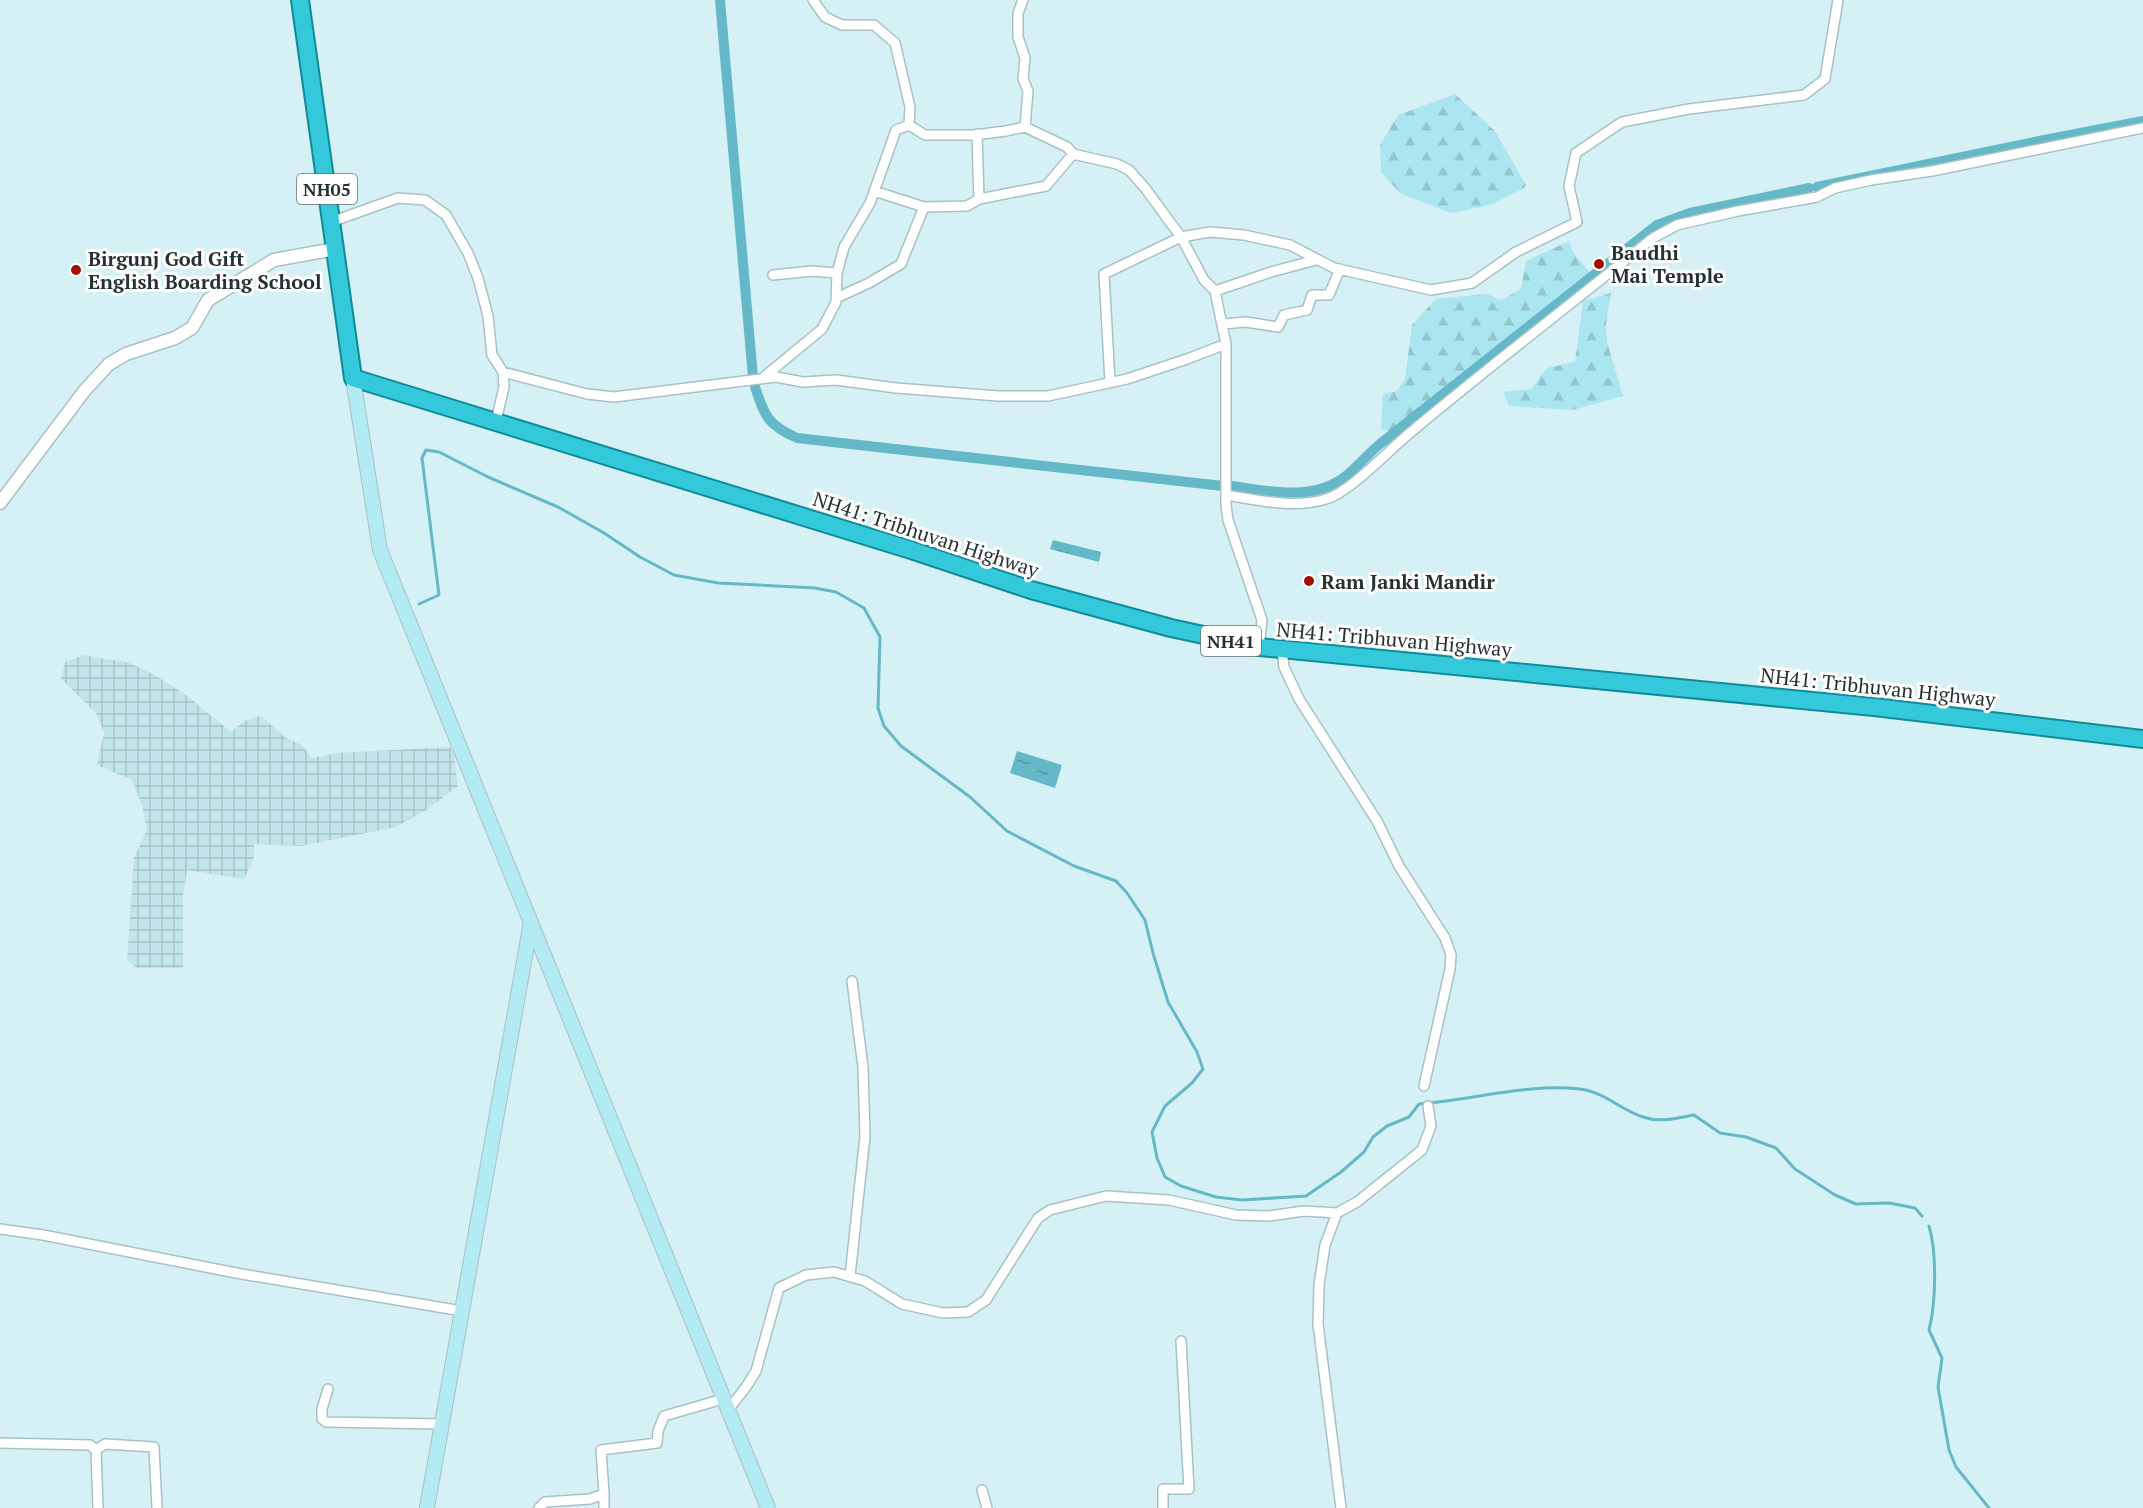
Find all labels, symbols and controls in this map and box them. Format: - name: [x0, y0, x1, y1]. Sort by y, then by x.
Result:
- road number: NH05: [297, 174, 357, 204]
- place label: Baudhi Mai Temple: [1611, 239, 1724, 289]
- place label: Birgunj God Gift English Boarding School: [88, 245, 322, 295]
- marker: Baudhi Mai Temple: [1592, 257, 1606, 271]
- marker: Birgunj God Gift English Boarding School: [69, 263, 83, 277]
- street label: NH41: Tribhuvan Highway: [810, 485, 1043, 584]
- place label: Ram Janki Mandir: [1321, 568, 1495, 595]
- marker: Ram Janki Mandir: [1302, 574, 1316, 588]
- street label: NH41: Tribhuvan Highway: [1275, 615, 1514, 663]
- road number: NH41: [1201, 626, 1261, 656]
- street label: NH41: Tribhuvan Highway: [1759, 661, 1998, 713]

